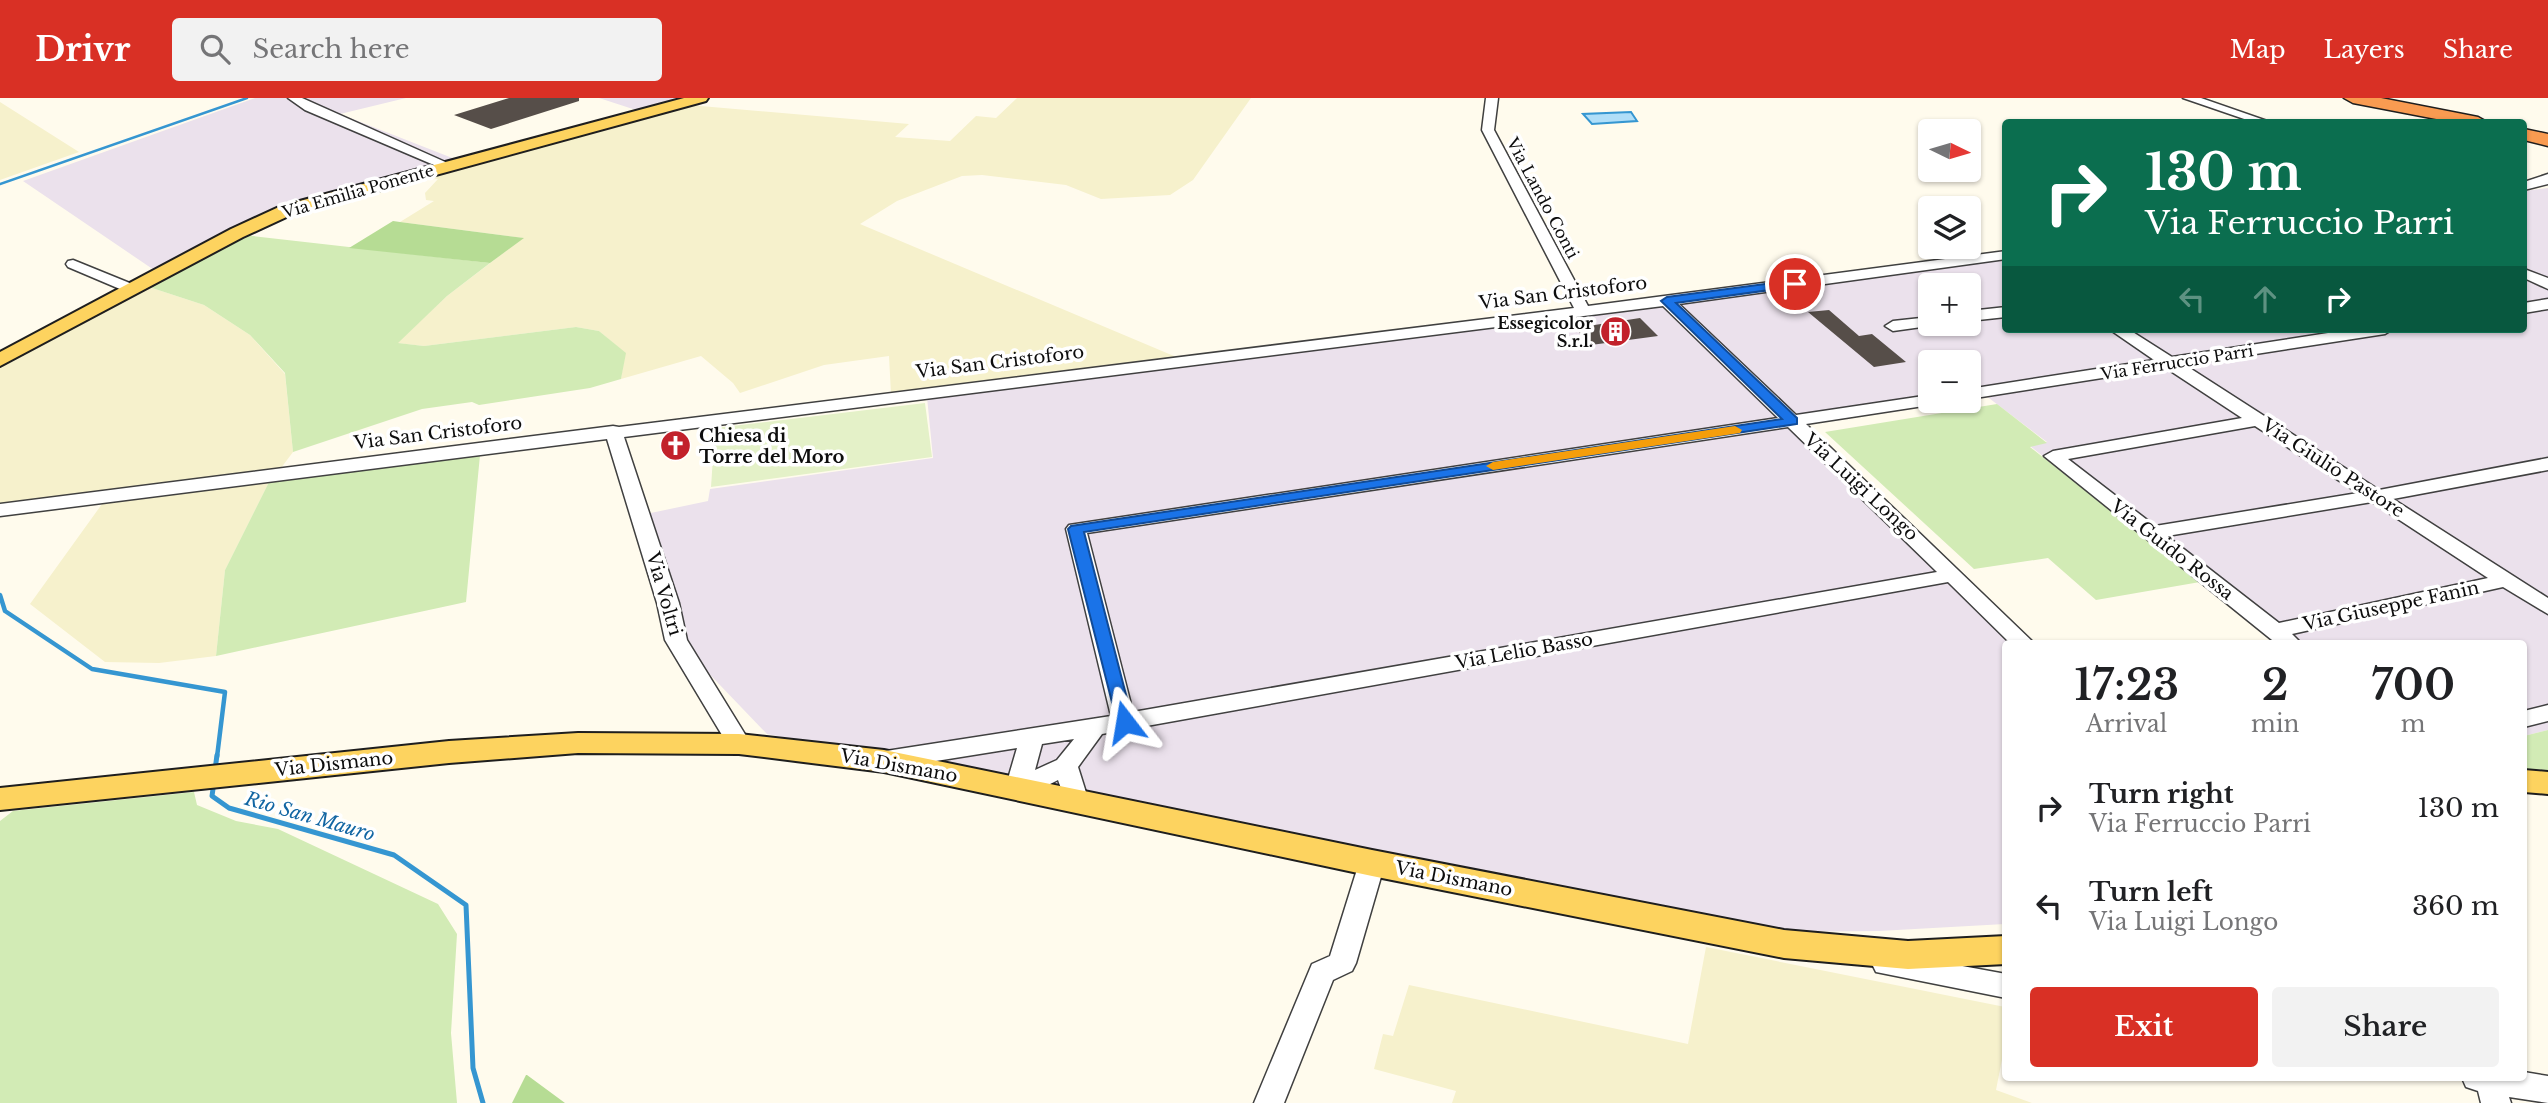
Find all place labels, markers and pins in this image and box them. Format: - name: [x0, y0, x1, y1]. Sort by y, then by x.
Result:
- pin: [1765, 254, 1825, 314]
- place label: Essegicolor S.r.l.: [1497, 313, 1593, 351]
- building icon: Essegicolor S.r.l.: [1599, 315, 1633, 349]
- place label: Chiesa di Torre del Moro: [699, 425, 845, 468]
- church icon: Chiesa di Torre del Moro: [659, 429, 693, 463]

